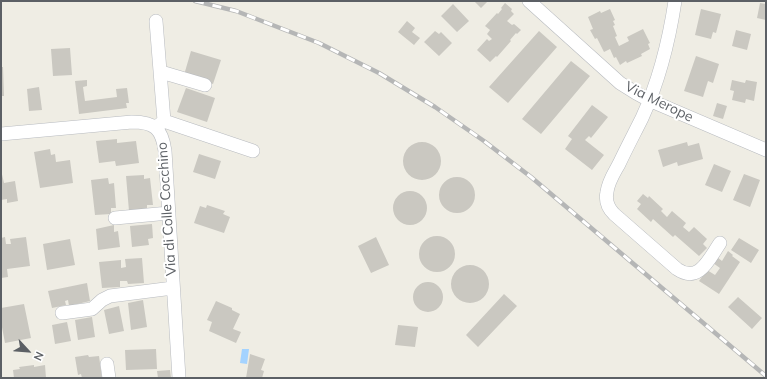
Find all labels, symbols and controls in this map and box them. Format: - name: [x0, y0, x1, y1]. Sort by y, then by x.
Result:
- street label: Via Merope: [622, 78, 696, 126]
- street label: Via di Colle Cocchino: [154, 142, 180, 276]
- north arrow: [8, 331, 48, 371]
- text: N: [31, 349, 47, 363]

